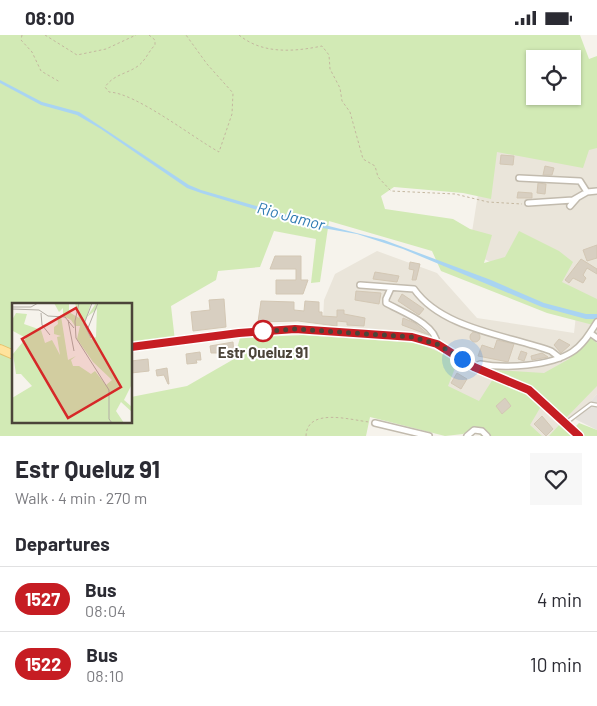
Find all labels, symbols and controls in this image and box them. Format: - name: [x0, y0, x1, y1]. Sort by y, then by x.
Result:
- text: 08:00: [25, 6, 75, 29]
- map controls: [526, 50, 581, 105]
- button: locate: [526, 50, 581, 105]
- water label: Rio Jamor: [255, 197, 328, 234]
- inset map: [12, 303, 132, 423]
- marker: Estr Queluz 91: [252, 320, 274, 342]
- place label: Estr Queluz 91: [218, 343, 308, 361]
- your location: [450, 347, 475, 372]
- button: heart: [530, 453, 582, 505]
- text: Estr Queluz 91: [15, 454, 160, 483]
- text: Walk · 4 min · 270 m: [15, 488, 147, 507]
- text: Departures: [15, 532, 110, 555]
- text: Bus: [85, 578, 117, 601]
- text: 1527: [25, 588, 60, 610]
- text: 4 min: [537, 588, 582, 611]
- text: 08:04: [85, 601, 126, 620]
- text: Bus: [86, 643, 118, 666]
- text: 1522: [25, 653, 61, 675]
- text: 10 min: [530, 653, 582, 676]
- text: 08:10: [86, 666, 124, 685]

